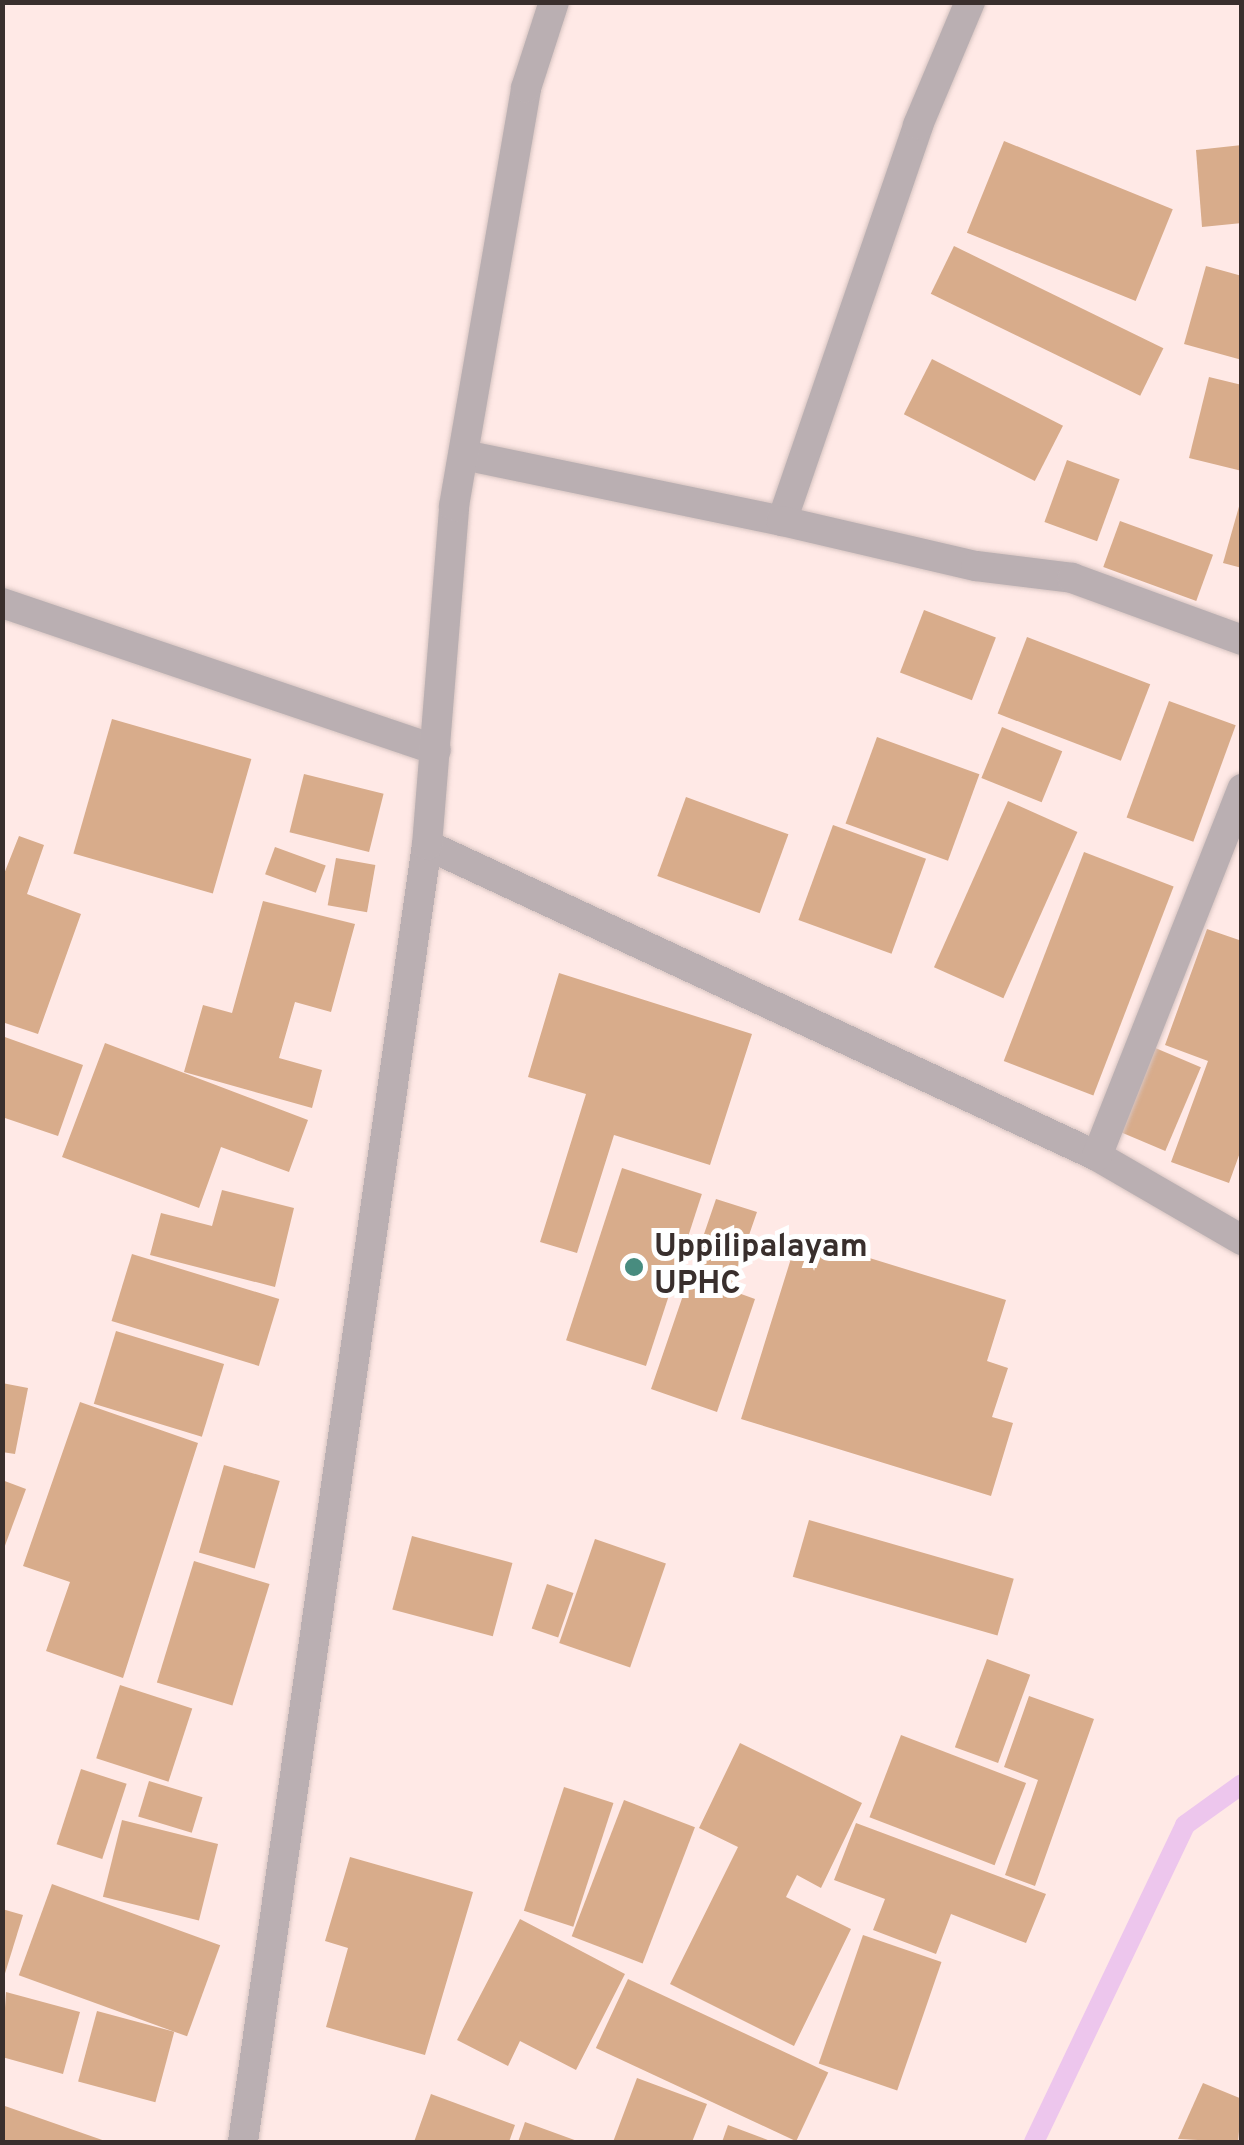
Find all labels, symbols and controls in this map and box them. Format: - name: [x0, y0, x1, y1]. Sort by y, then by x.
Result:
- place label: Uppilipalayam UPHC: [654, 1230, 868, 1305]
- marker: Uppilipalayam UPHC: [623, 1256, 645, 1278]

